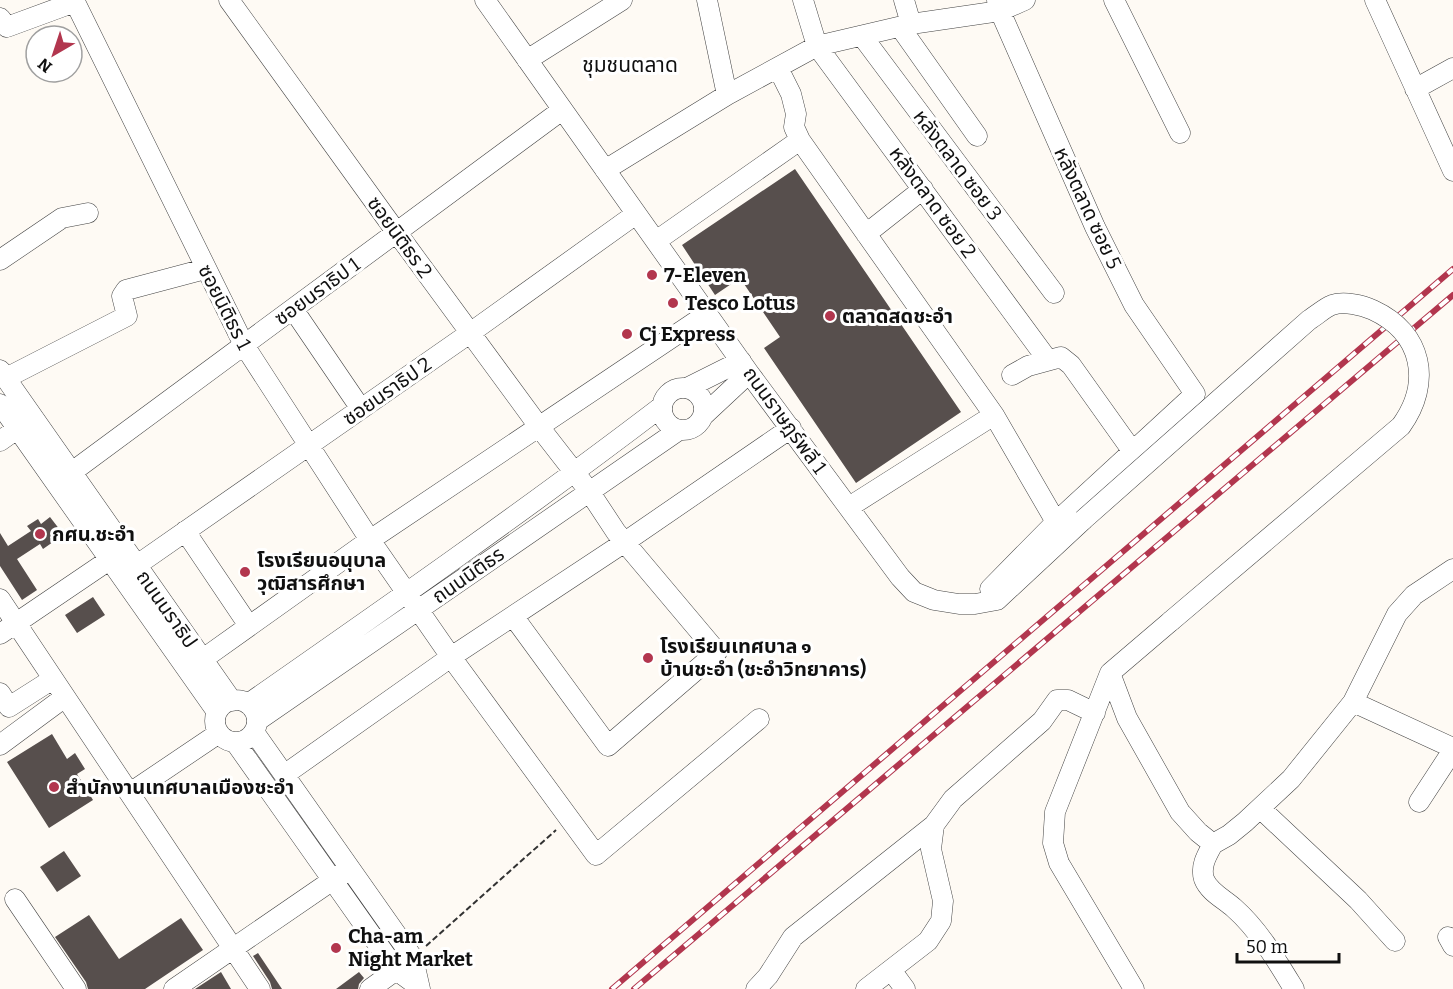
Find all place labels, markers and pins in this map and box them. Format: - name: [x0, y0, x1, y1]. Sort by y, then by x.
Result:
- place label: 7-Eleven: [664, 263, 746, 287]
- marker: 7-Eleven: [645, 268, 659, 282]
- place label: Tesco Lotus: [685, 291, 796, 315]
- marker: Tesco Lotus: [666, 296, 680, 310]
- place label: ตลาดสดชะอำ: [842, 304, 953, 328]
- marker: ตลาดสดชะอำ: [823, 309, 837, 323]
- place label: Cj Express: [639, 322, 736, 346]
- marker: Cj Express: [620, 327, 634, 341]
- place label: กศน.ชะอำ: [52, 522, 135, 546]
- marker: กศน.ชะอำ: [33, 527, 47, 541]
- place label: โรงเรียนอนุบาล วุฒิสารศึกษา: [257, 548, 386, 595]
- marker: โรงเรียนอนุบาล วุฒิสารศึกษา: [238, 565, 252, 579]
- place label: โรงเรียนเทศบาล ๑ บ้านชะอำ (ชะอำวิทยาคาร): [660, 634, 866, 681]
- marker: โรงเรียนเทศบาล ๑ บ้านชะอำ (ชะอำวิทยาคาร): [641, 651, 655, 665]
- place label: สํานักงานเทศบาลเมืองชะอำ: [66, 775, 294, 799]
- marker: สํานักงานเทศบาลเมืองชะอำ: [47, 780, 61, 794]
- place label: Cha-am Night Market: [348, 924, 473, 971]
- marker: Cha-am Night Market: [329, 941, 343, 955]

